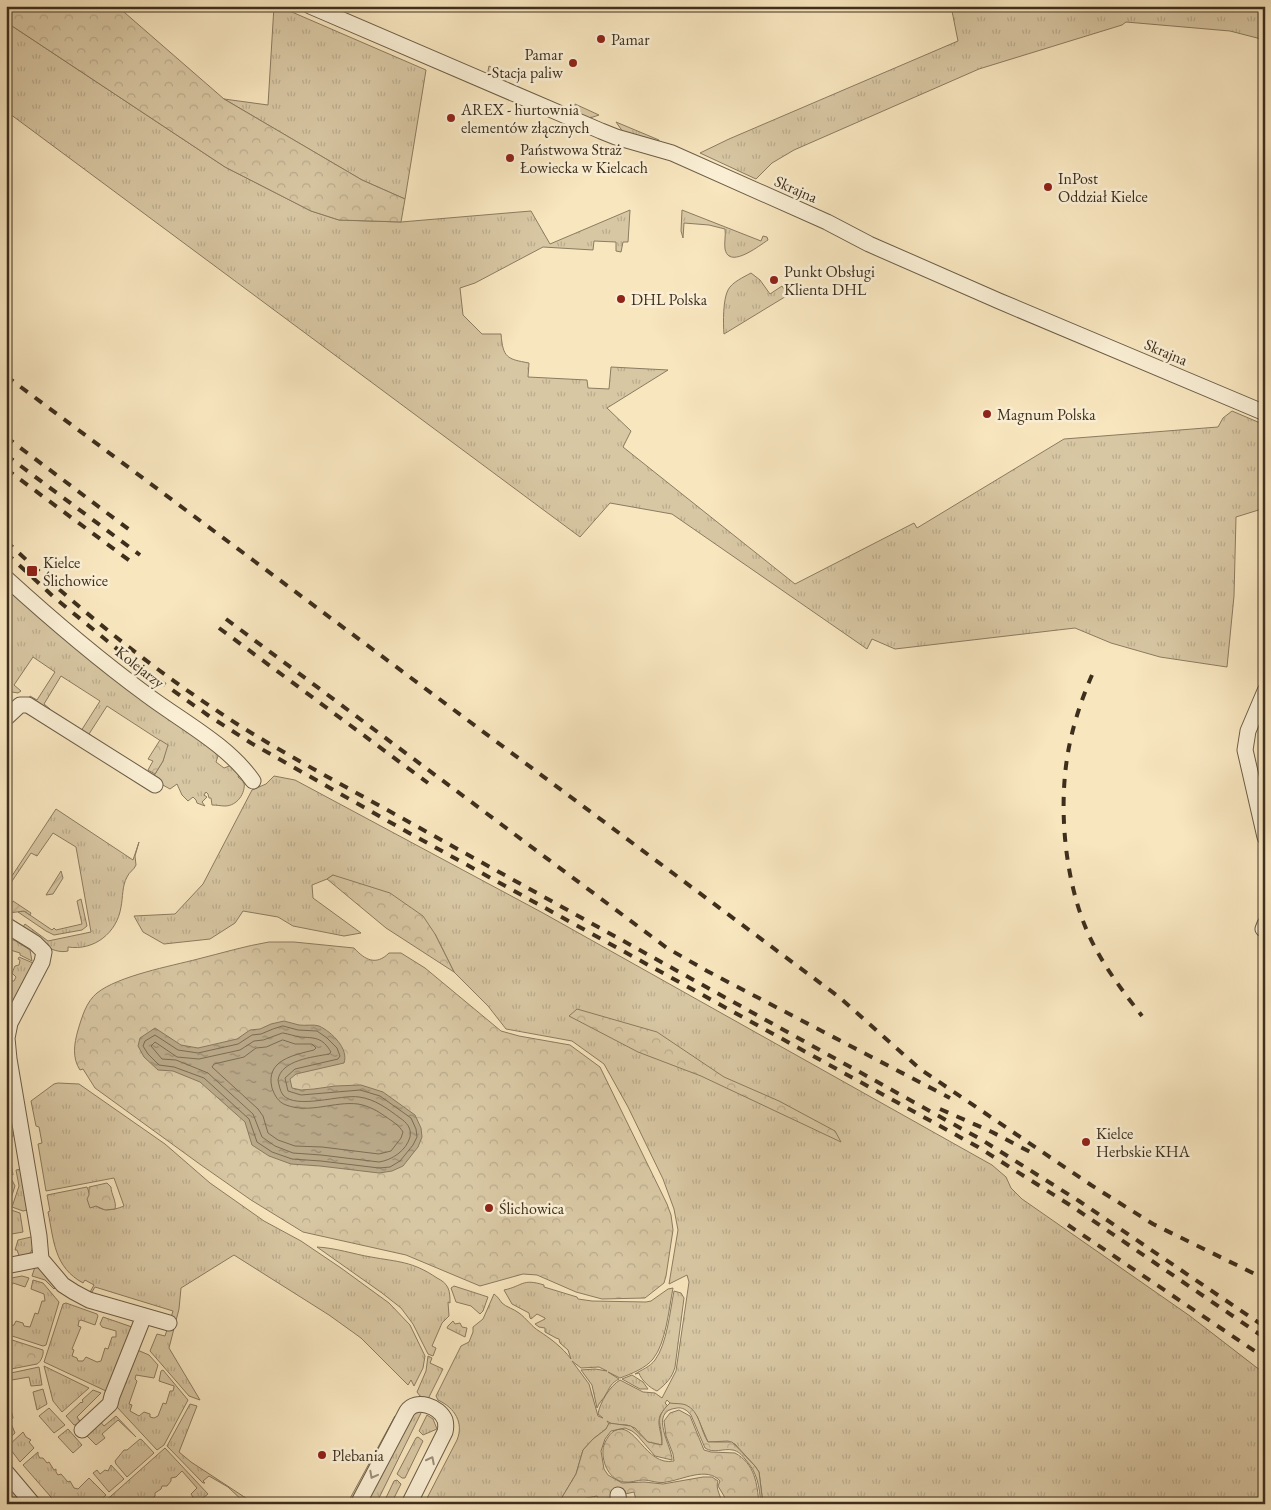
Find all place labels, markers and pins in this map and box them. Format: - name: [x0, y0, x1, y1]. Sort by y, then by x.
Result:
- place label: Pamar: [611, 29, 650, 50]
- marker: Pamar: [595, 33, 607, 45]
- place label: Pamar -Stacja paliw: [487, 44, 564, 83]
- marker: Pamar -Stacja paliw: [567, 57, 579, 69]
- place label: AREX - hurtownia elementów złącznych: [460, 99, 590, 138]
- marker: AREX - hurtownia elementów złącznych: [445, 112, 457, 124]
- place label: Państwowa Straż Łowiecka w Kielcach: [520, 139, 648, 178]
- marker: Państwowa Straż Łowiecka w Kielcach: [504, 152, 516, 164]
- place label: InPost Oddział Kielce: [1058, 168, 1148, 207]
- marker: InPost Oddział Kielce: [1042, 181, 1054, 193]
- place label: Punkt Obsługi Klienta DHL: [784, 261, 875, 300]
- marker: Punkt Obsługi Klienta DHL: [768, 274, 780, 286]
- place label: DHL Polska: [631, 289, 708, 310]
- marker: DHL Polska: [615, 293, 627, 305]
- place label: Magnum Polska: [997, 404, 1096, 425]
- marker: Magnum Polska: [981, 408, 993, 420]
- place label: Kielce Ślichowice: [43, 552, 108, 591]
- marker: Kielce Ślichowice: [25, 564, 39, 578]
- place label: Kielce Herbskie KHA: [1096, 1123, 1191, 1162]
- marker: Kielce Herbskie KHA: [1080, 1136, 1092, 1148]
- place label: Ślichowica: [499, 1198, 565, 1219]
- marker: Ślichowica: [483, 1202, 495, 1214]
- place label: Plebania: [332, 1445, 385, 1466]
- marker: Plebania: [316, 1449, 328, 1461]

